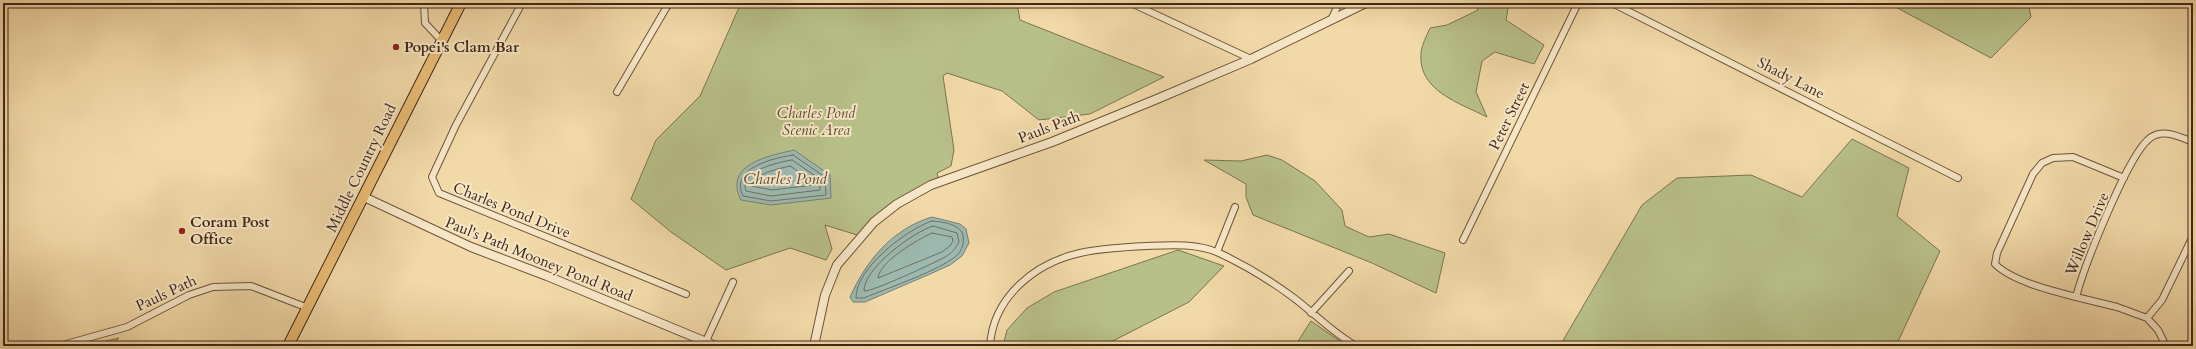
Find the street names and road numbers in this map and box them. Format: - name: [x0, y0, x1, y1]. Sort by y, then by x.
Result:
- street label: Shady Lane: [1754, 53, 1828, 104]
- street label: Peter Street: [1484, 79, 1534, 153]
- street label: Middle Country Road: [321, 100, 401, 235]
- street label: Pauls Path: [1015, 106, 1084, 148]
- street label: Charles Pond Drive: [450, 177, 574, 243]
- street label: Willow Drive: [2060, 189, 2114, 280]
- street label: Paul's Path Mooney Pond Road: [442, 212, 636, 306]
- street label: Pauls Path: [132, 270, 200, 316]

